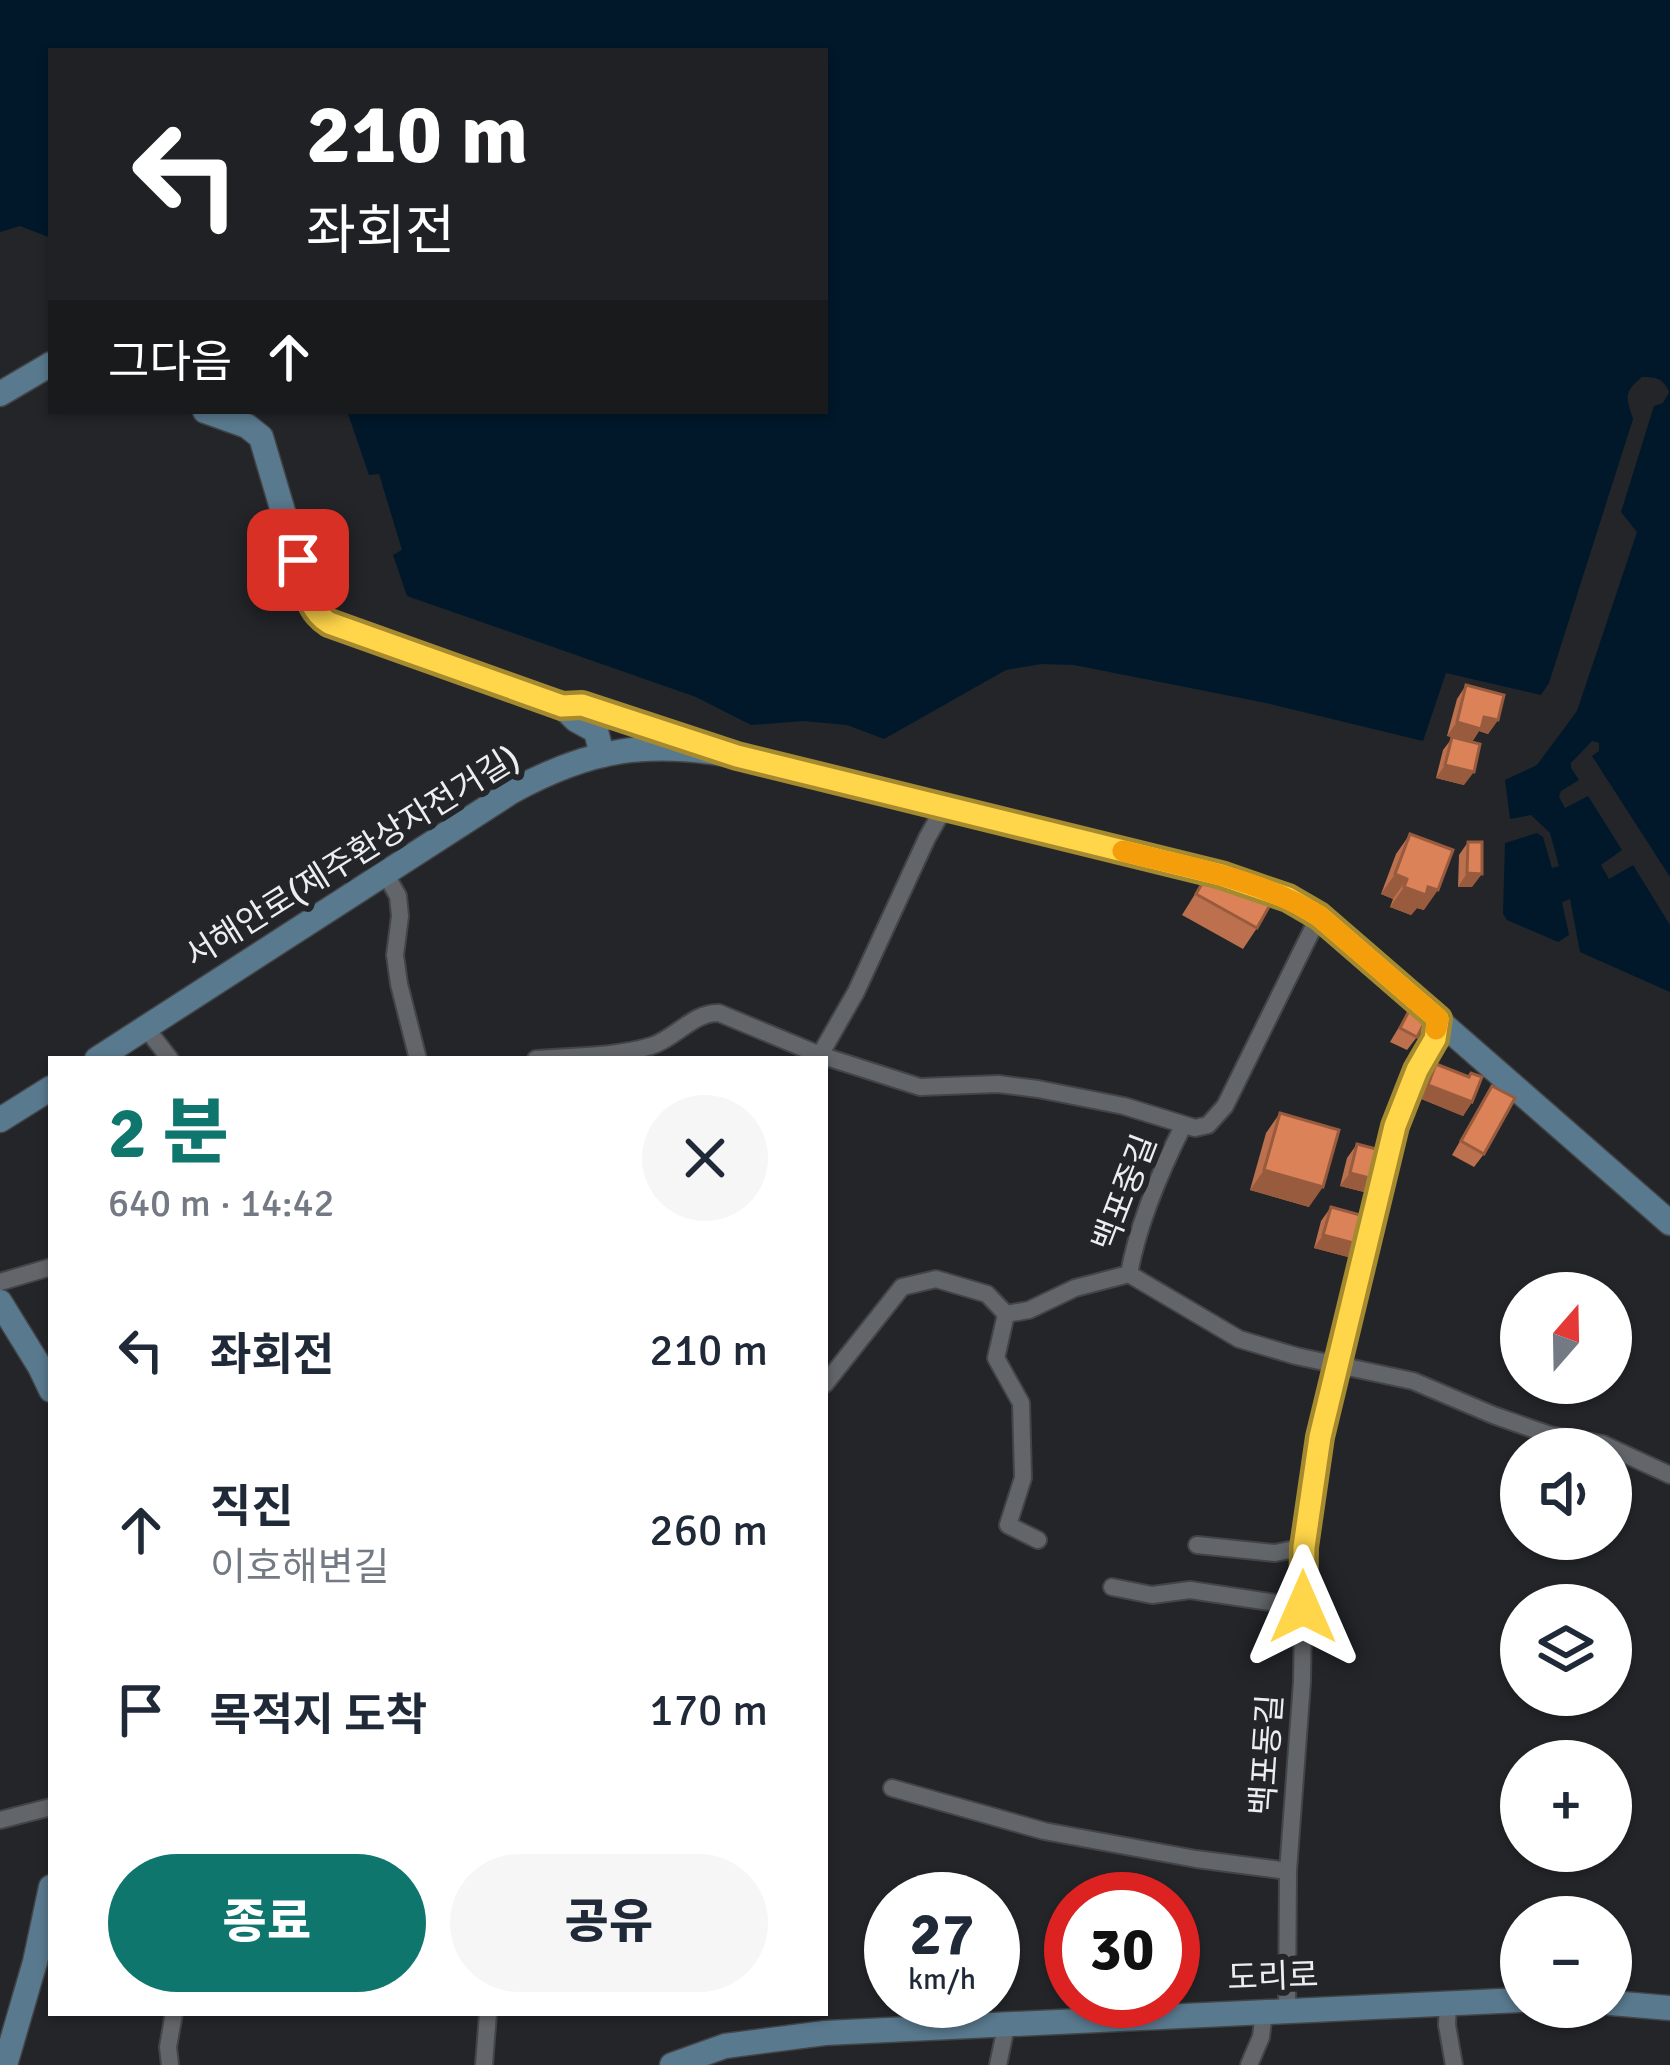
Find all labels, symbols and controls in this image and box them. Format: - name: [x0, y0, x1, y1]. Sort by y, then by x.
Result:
- text: 210 m: [306, 83, 528, 187]
- icon: left: [108, 96, 264, 252]
- text: 좌회전: [306, 198, 455, 265]
- icon: ahead: [256, 324, 322, 390]
- text: 그다음: [108, 335, 232, 390]
- pin: [247, 509, 349, 611]
- icon: arrive: [265, 527, 331, 593]
- street label: 서해안로(제주환상자전거길): [177, 737, 527, 977]
- text: 2 분: [108, 1089, 229, 1178]
- button: close: [642, 1095, 768, 1221]
- street label: 백포중길: [1084, 1129, 1166, 1257]
- text: 640 m · 14:42: [108, 1179, 335, 1227]
- north arrow: [1500, 1272, 1632, 1404]
- map controls: [1500, 1272, 1632, 2028]
- icon: left: [108, 1317, 174, 1383]
- text: 210 m: [649, 1323, 768, 1378]
- text: 좌회전: [210, 1328, 334, 1383]
- button: sound: [1500, 1428, 1632, 1560]
- text: 직진: [210, 1480, 293, 1535]
- icon: ahead: [108, 1497, 174, 1563]
- text: 260 m: [649, 1503, 768, 1558]
- text: 이호해변길: [210, 1543, 389, 1591]
- position arrow: [1240, 1544, 1366, 1670]
- button: layers: [1500, 1584, 1632, 1716]
- icon: arrive: [108, 1677, 174, 1743]
- text: 170 m: [649, 1683, 768, 1738]
- text: 목적지 도착: [210, 1688, 427, 1743]
- street label: 백포동길: [1242, 1693, 1292, 1817]
- button: +: [1500, 1740, 1632, 1872]
- button: 종료: [108, 1854, 426, 1992]
- button: 공유: [450, 1854, 768, 1992]
- speed limit sign: 30: [1044, 1872, 1200, 2028]
- button: −: [1500, 1896, 1632, 2028]
- text: 27: [910, 1898, 974, 1972]
- street label: 도리로: [1227, 1955, 1319, 1999]
- text: km/h: [908, 1961, 976, 1998]

